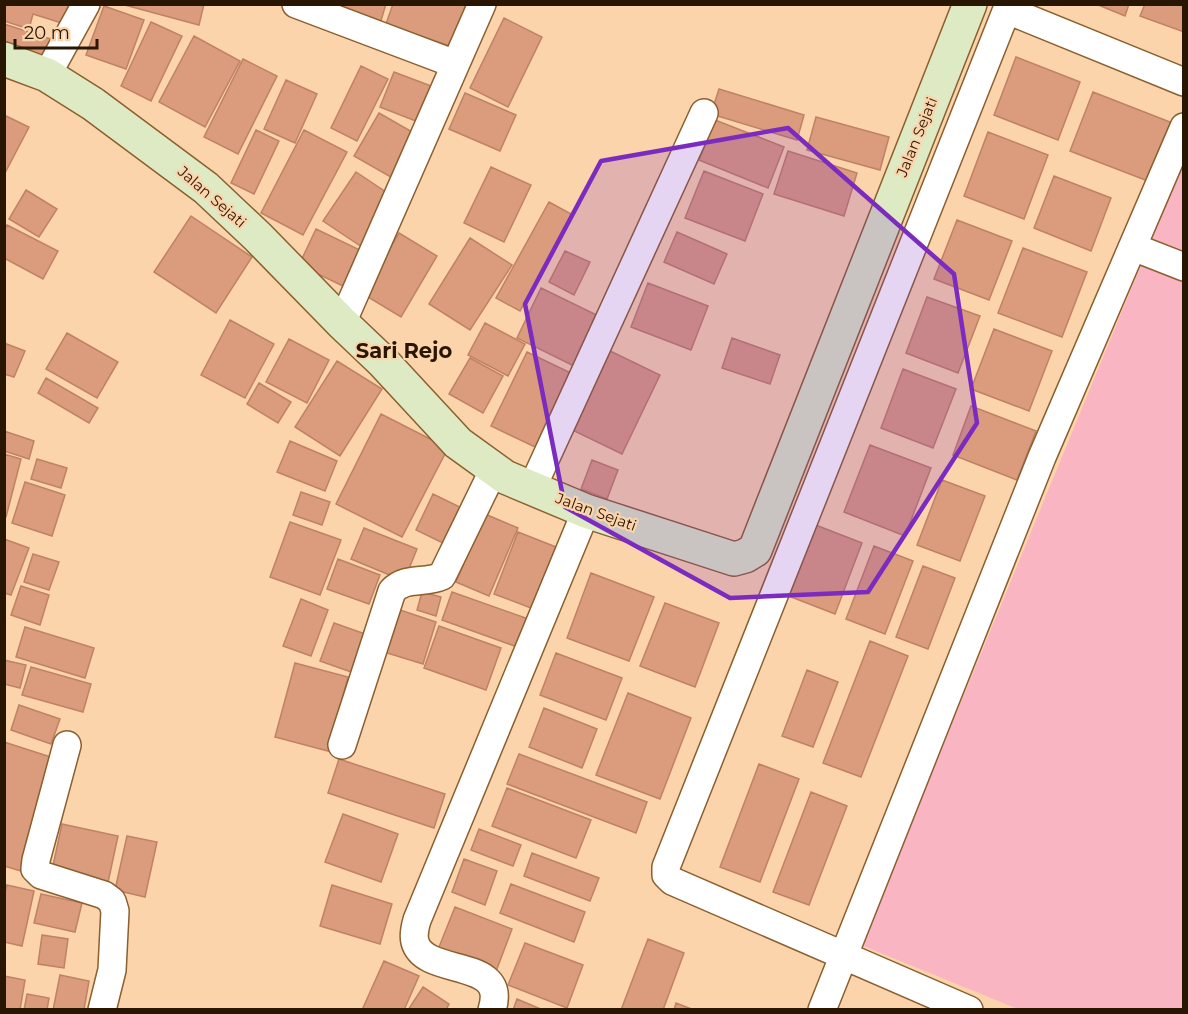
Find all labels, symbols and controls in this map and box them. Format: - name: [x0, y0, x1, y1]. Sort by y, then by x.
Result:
- scale bar: [15, 12, 98, 50]
- text: 20 m: [24, 22, 70, 44]
- street label: Jalan Sejati: [892, 94, 941, 181]
- street label: Jalan Sejati: [173, 161, 250, 232]
- district label: Sari Rejo: [356, 338, 452, 363]
- street label: Jalan Sejati: [552, 488, 639, 535]

